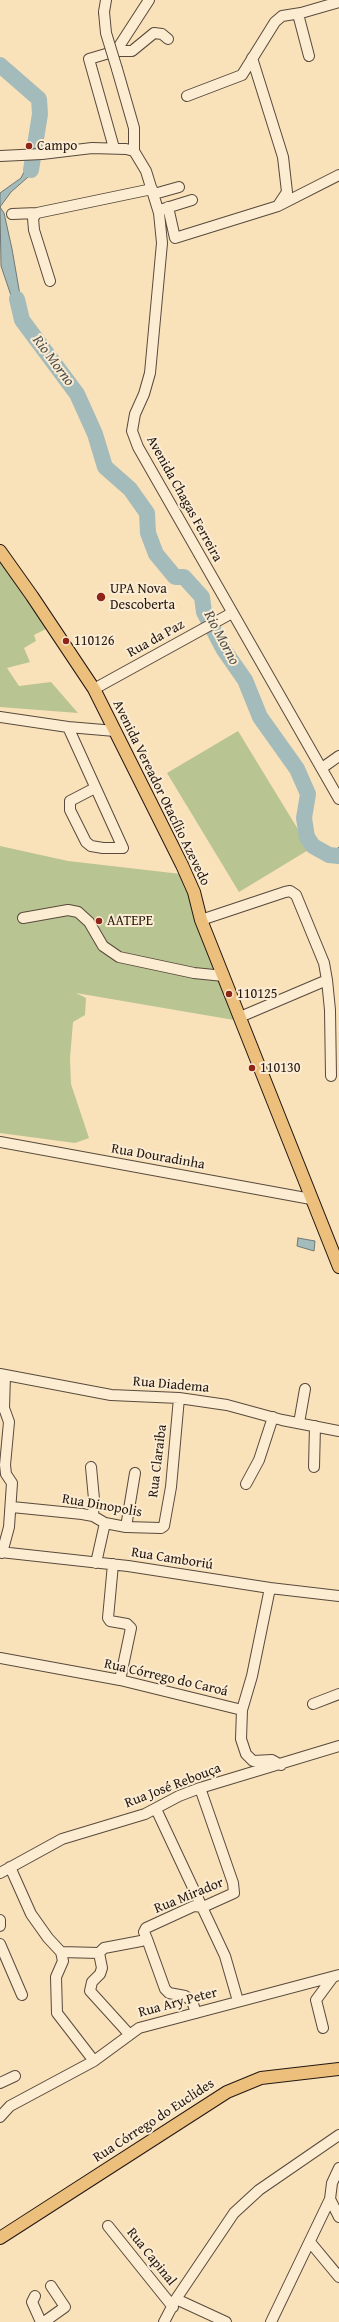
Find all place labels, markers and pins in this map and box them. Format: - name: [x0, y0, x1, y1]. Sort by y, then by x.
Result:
- place label: Campo: [37, 138, 77, 154]
- marker: Campo: [24, 141, 34, 151]
- place label: UPA Nova Descoberta: [110, 581, 175, 614]
- marker: UPA Nova Descoberta: [95, 591, 107, 603]
- place label: 110126: [74, 633, 114, 649]
- marker: 110126: [61, 636, 71, 646]
- place label: AATEPE: [107, 913, 153, 929]
- marker: AATEPE: [94, 916, 104, 926]
- place label: 110125: [237, 986, 277, 1002]
- marker: 110125: [224, 989, 234, 999]
- place label: 110130: [260, 1060, 300, 1076]
- marker: 110130: [247, 1063, 257, 1073]

